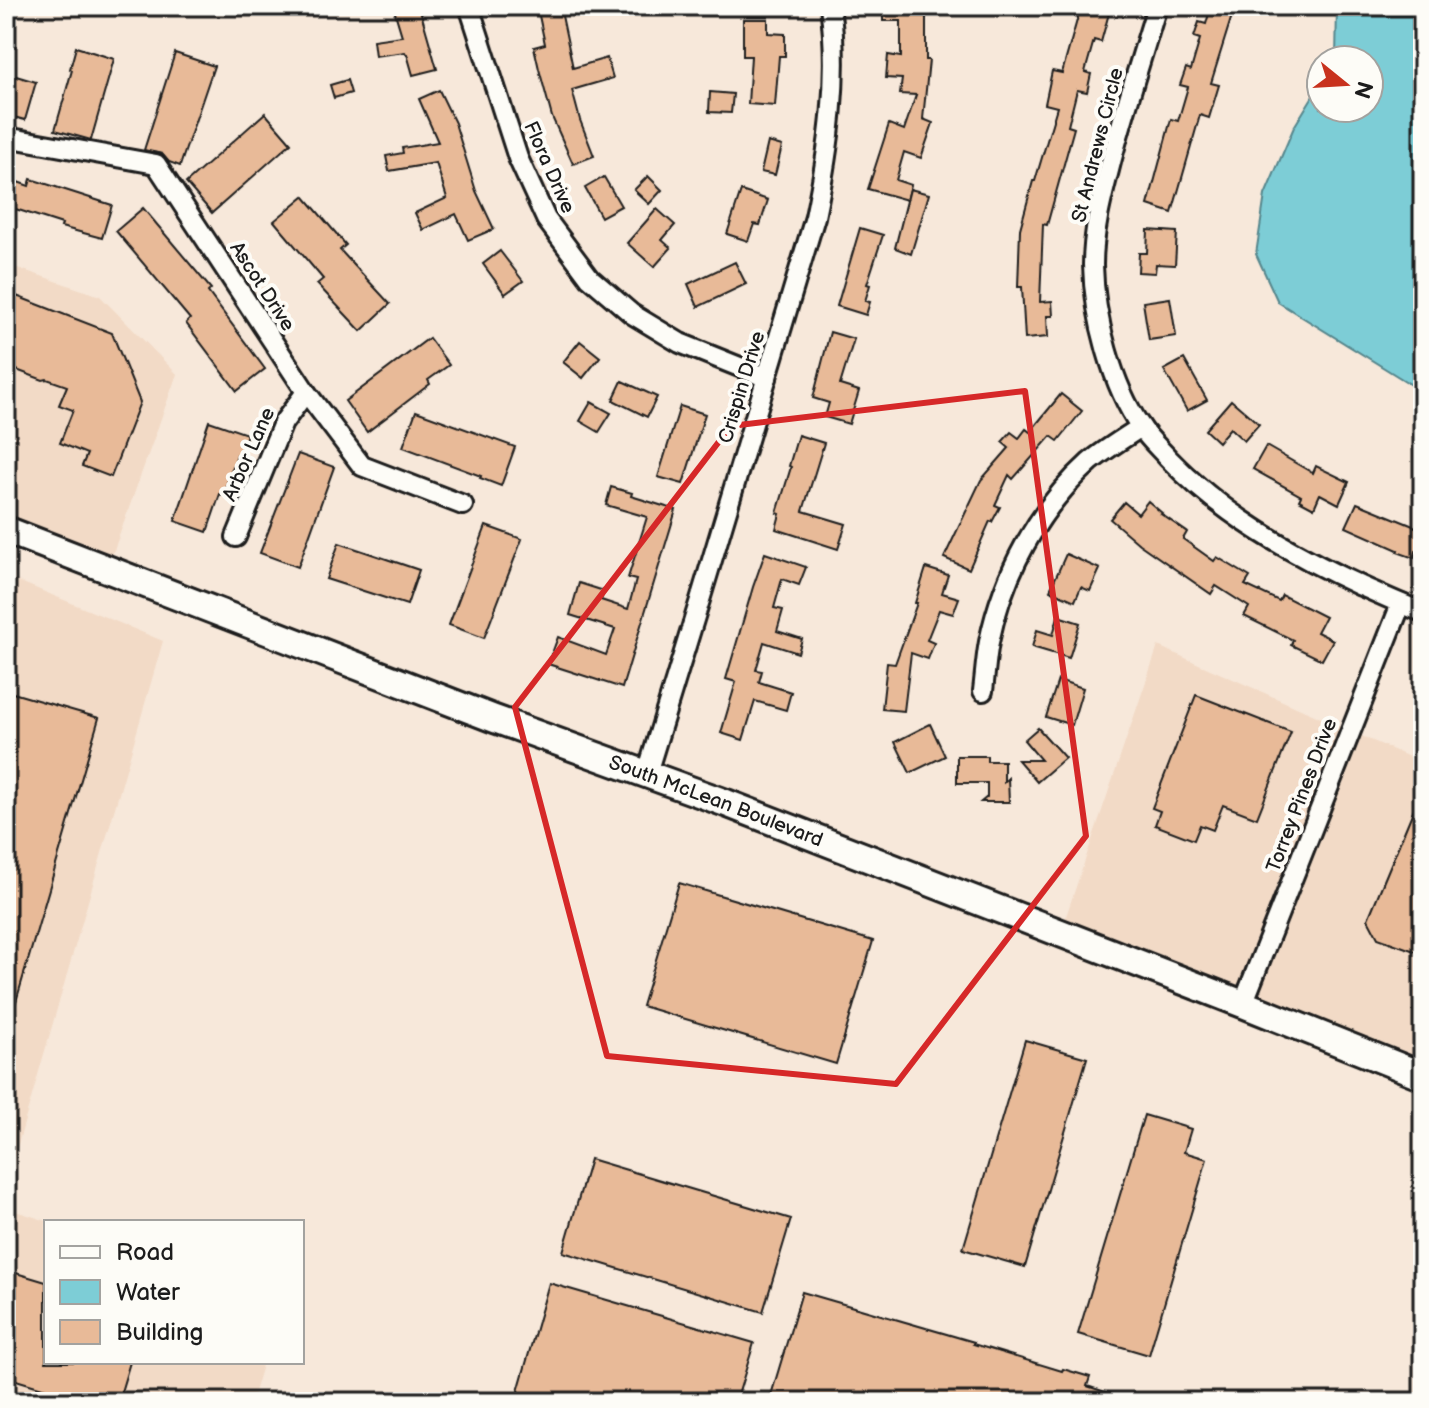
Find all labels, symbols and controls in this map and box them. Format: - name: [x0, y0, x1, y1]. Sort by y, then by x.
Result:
- north arrow: [1305, 44, 1385, 124]
- street label: St Andrews Circle: [1067, 65, 1129, 225]
- text: N: [1347, 78, 1378, 102]
- street label: Flora Drive: [518, 118, 580, 217]
- street label: Ascot Drive: [224, 237, 300, 336]
- street label: Crispin Drive: [714, 328, 770, 446]
- street label: Arbor Lane: [218, 404, 280, 505]
- street label: Torrey Pines Drive: [1262, 715, 1342, 876]
- street label: South McLean Boulevard: [605, 751, 826, 853]
- legend: [44, 1220, 304, 1364]
- text: Road: [116, 1238, 174, 1267]
- text: Water: [116, 1278, 180, 1307]
- text: Building: [116, 1318, 203, 1347]

